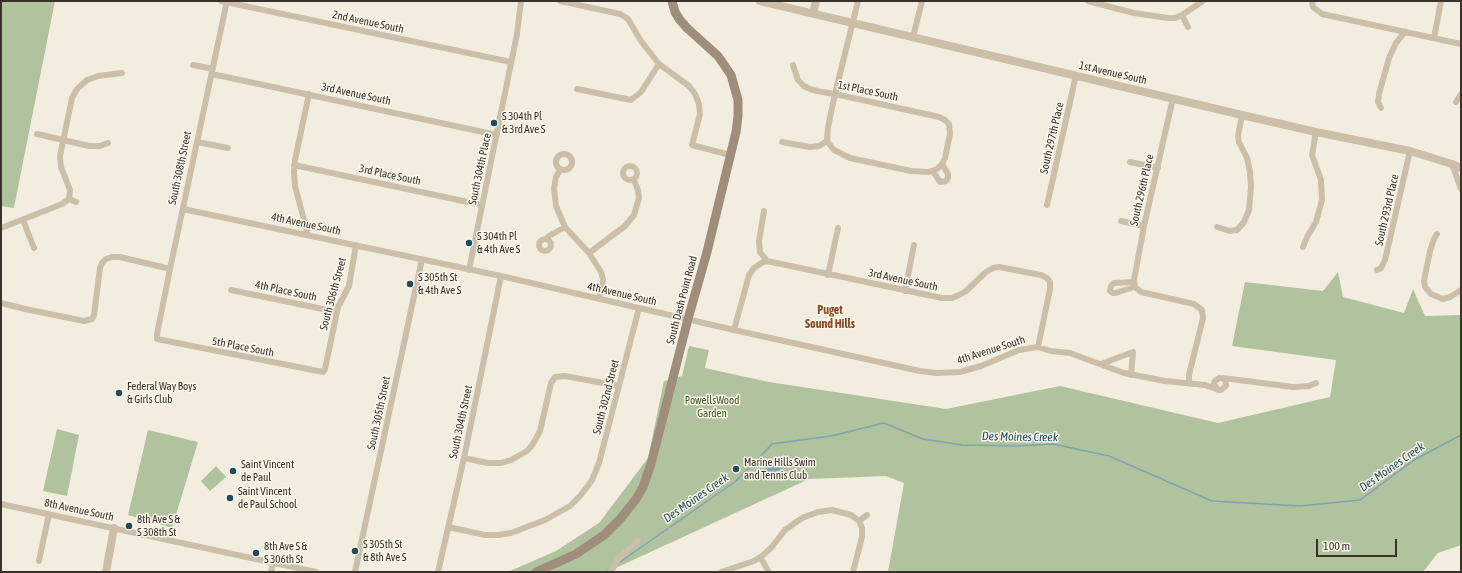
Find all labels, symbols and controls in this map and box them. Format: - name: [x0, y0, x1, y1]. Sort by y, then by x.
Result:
- street label: 2nd Avenue South: [331, 8, 405, 36]
- street label: 1st Avenue South: [1078, 59, 1148, 87]
- street label: 1st Place South: [837, 78, 899, 104]
- street label: 3rd Avenue South: [320, 80, 392, 108]
- street label: South 297th Place: [1037, 101, 1067, 175]
- place label: S 304th Pl & 3rd Ave S: [502, 110, 545, 136]
- marker: S 304th Pl & 3rd Ave S: [489, 118, 499, 128]
- street label: South 308th Street: [166, 130, 194, 206]
- street label: South 304th Place: [466, 132, 494, 206]
- street label: South 296th Place: [1127, 153, 1157, 227]
- street label: 3rd Place South: [358, 162, 422, 188]
- street label: South 293rd Place: [1372, 173, 1402, 247]
- street label: 4th Avenue South: [270, 210, 342, 238]
- place label: S 304th Pl & 4th Ave S: [477, 230, 520, 256]
- marker: S 304th Pl & 4th Ave S: [464, 238, 474, 248]
- street label: South Dash Point Road: [664, 254, 700, 346]
- street label: South 306th Street: [317, 256, 349, 332]
- street label: 3rd Avenue South: [867, 266, 939, 294]
- place label: S 305th St & 4th Ave S: [418, 271, 461, 297]
- street label: 4th Place South: [254, 278, 318, 304]
- marker: S 305th St & 4th Ave S: [405, 279, 415, 289]
- street label: 4th Avenue South: [586, 280, 658, 308]
- district label: Puget Sound Hills: [805, 303, 855, 331]
- street label: 4th Avenue South: [955, 333, 1027, 367]
- street label: 5th Place South: [211, 335, 275, 359]
- street label: South 302nd Street: [590, 358, 622, 436]
- street label: South 305th Street: [365, 375, 393, 451]
- place label: Federal Way Boys & Girls Club: [127, 380, 196, 406]
- street label: South 304th Street: [447, 384, 475, 460]
- marker: Federal Way Boys & Girls Club: [114, 388, 124, 398]
- park label: PowellsWood Garden: [685, 394, 739, 420]
- water label: Des Moines Creek: [982, 429, 1058, 445]
- water label: Des Moines Creek: [1357, 439, 1427, 495]
- place label: Marine Hills Swim and Tennis Club: [744, 456, 816, 482]
- place label: Saint Vincent de Paul: [241, 458, 294, 484]
- marker: Marine Hills Swim and Tennis Club: [731, 464, 741, 474]
- marker: Saint Vincent de Paul: [228, 466, 238, 476]
- water label: Des Moines Creek: [661, 470, 731, 526]
- place label: Saint Vincent de Paul School: [238, 485, 297, 511]
- marker: Saint Vincent de Paul School: [225, 493, 235, 503]
- street label: 8th Avenue South: [43, 496, 115, 524]
- place label: 8th Ave S & S 308th St: [137, 513, 180, 539]
- marker: 8th Ave S & S 308th St: [124, 521, 134, 531]
- scale bar: [1318, 531, 1399, 557]
- place label: S 305th St & 8th Ave S: [363, 538, 406, 564]
- text: 100 m: [1323, 539, 1350, 553]
- place label: 8th Ave S & S 306th St: [264, 540, 307, 566]
- marker: S 305th St & 8th Ave S: [350, 546, 360, 556]
- marker: 8th Ave S & S 306th St: [251, 548, 261, 558]

